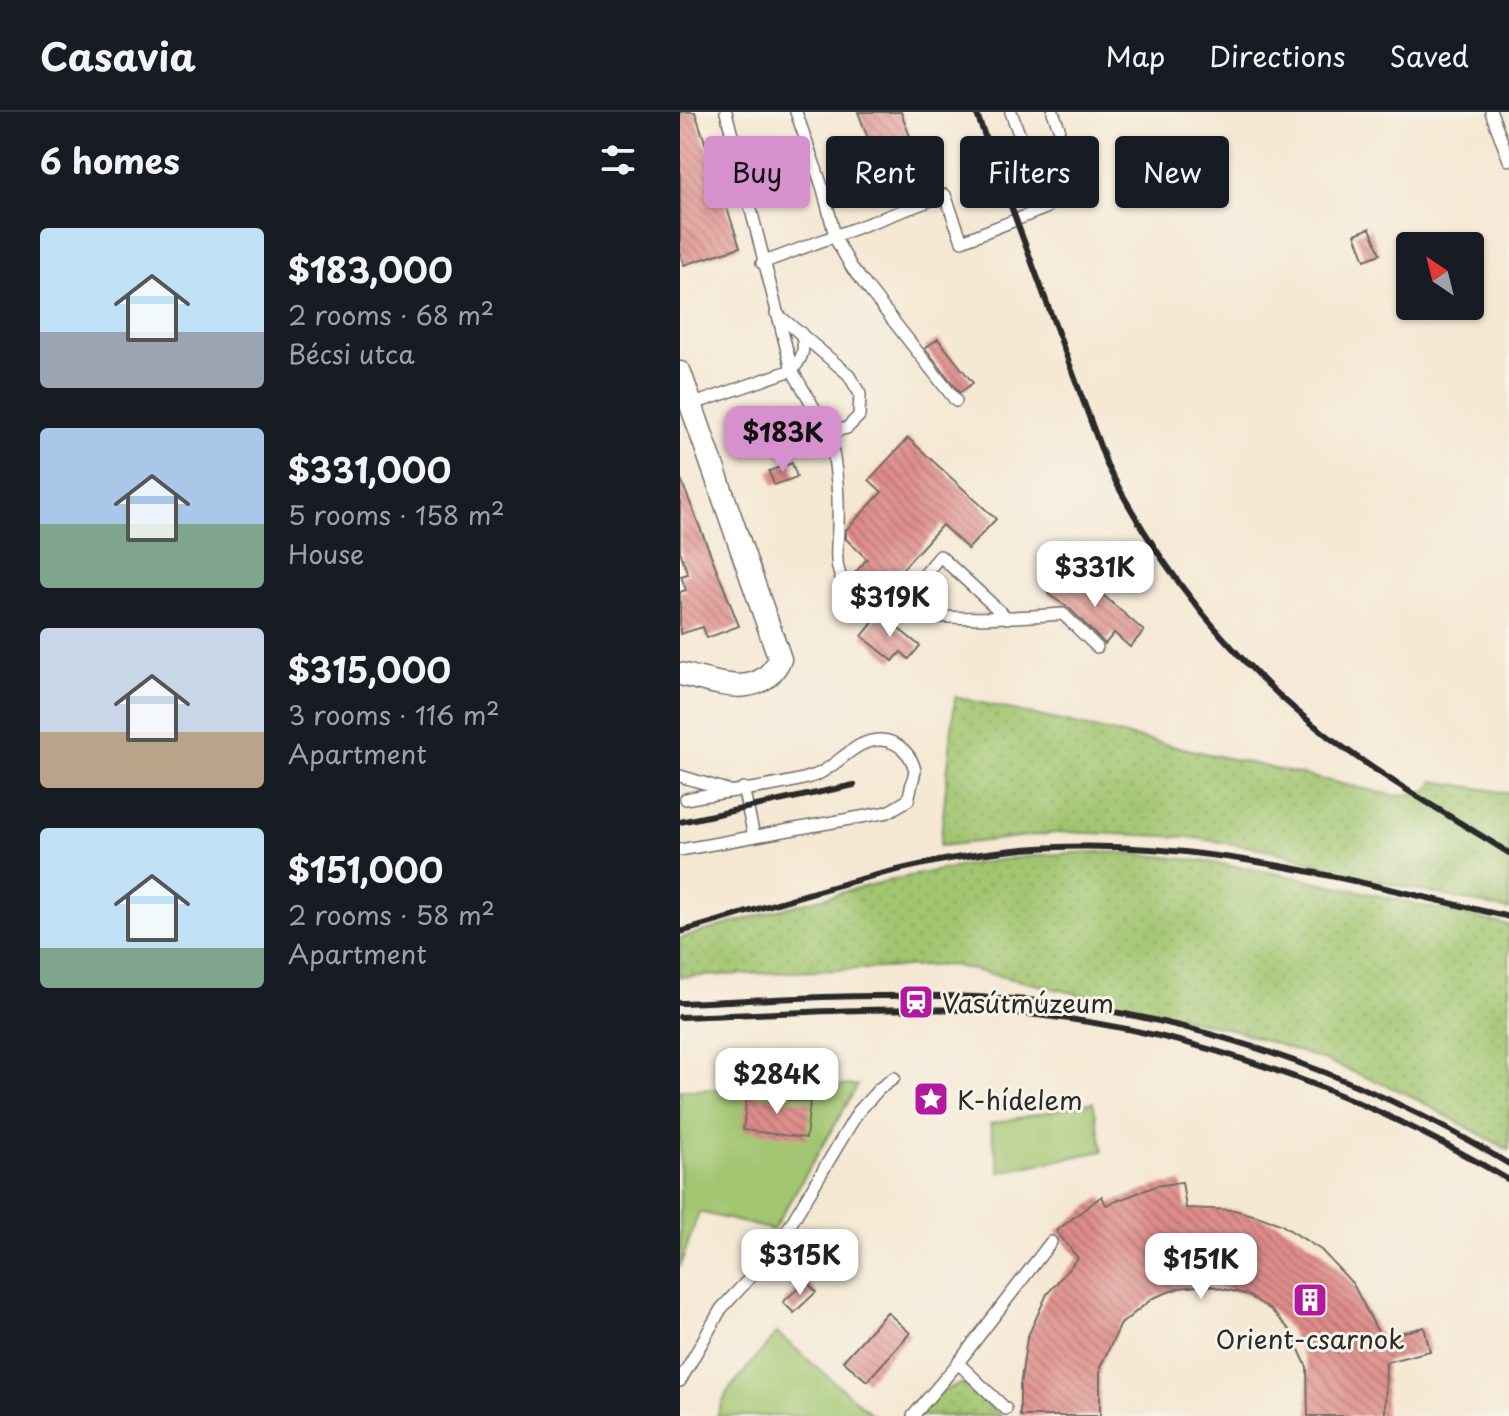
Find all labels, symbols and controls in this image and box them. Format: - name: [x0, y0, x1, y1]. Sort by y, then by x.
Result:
- text: Casavia: [40, 27, 196, 84]
- text: Map: [1106, 34, 1165, 77]
- text: Directions: [1209, 34, 1346, 77]
- text: Saved: [1390, 34, 1469, 77]
- text: 6 homes: [40, 134, 180, 186]
- chip: Buy: [704, 136, 810, 208]
- chip: Rent: [826, 136, 944, 208]
- chip: Filters: [960, 136, 1099, 208]
- chip: New: [1115, 136, 1229, 208]
- icon: filters: [596, 138, 640, 182]
- north arrow: [1396, 232, 1484, 320]
- map controls: [1396, 232, 1484, 320]
- text: $183,000: [288, 243, 453, 295]
- icon: home: [104, 260, 200, 356]
- text: 2 rooms · 68 m²: [288, 295, 494, 334]
- text: Bécsi utca: [288, 334, 415, 373]
- pin: $183K: [727, 406, 839, 474]
- text: $183K: [742, 412, 824, 451]
- text: $331,000: [288, 443, 451, 495]
- icon: home: [104, 460, 200, 556]
- text: 5 rooms · 158 m²: [288, 495, 505, 534]
- text: House: [288, 534, 364, 573]
- pin: $331K: [1039, 541, 1151, 609]
- text: $331K: [1055, 547, 1135, 586]
- pin: $319K: [834, 571, 946, 639]
- text: $319K: [850, 577, 930, 616]
- text: $315,000: [288, 643, 451, 695]
- icon: home: [104, 660, 200, 756]
- text: 3 rooms · 116 m²: [288, 695, 500, 734]
- text: Apartment: [288, 734, 427, 773]
- text: $151,000: [288, 843, 443, 895]
- icon: home: [104, 860, 200, 956]
- text: 2 rooms · 58 m²: [288, 895, 495, 934]
- text: Apartment: [288, 934, 427, 973]
- station icon: Vasútmúzeum: [897, 983, 935, 1021]
- place label: Vasútmúzeum: [942, 983, 1114, 1022]
- pin: $284K: [721, 1048, 833, 1116]
- text: $284K: [733, 1054, 821, 1093]
- place icon: K-hídelem: [912, 1080, 950, 1118]
- place label: K-hídelem: [957, 1080, 1083, 1119]
- pin: $315K: [744, 1229, 856, 1297]
- pin: $151K: [1145, 1233, 1257, 1301]
- text: $315K: [759, 1235, 841, 1274]
- text: $151K: [1163, 1239, 1239, 1278]
- building icon: Orient-csarnok: [1291, 1281, 1329, 1319]
- place label: Orient-csarnok: [1216, 1319, 1404, 1358]

